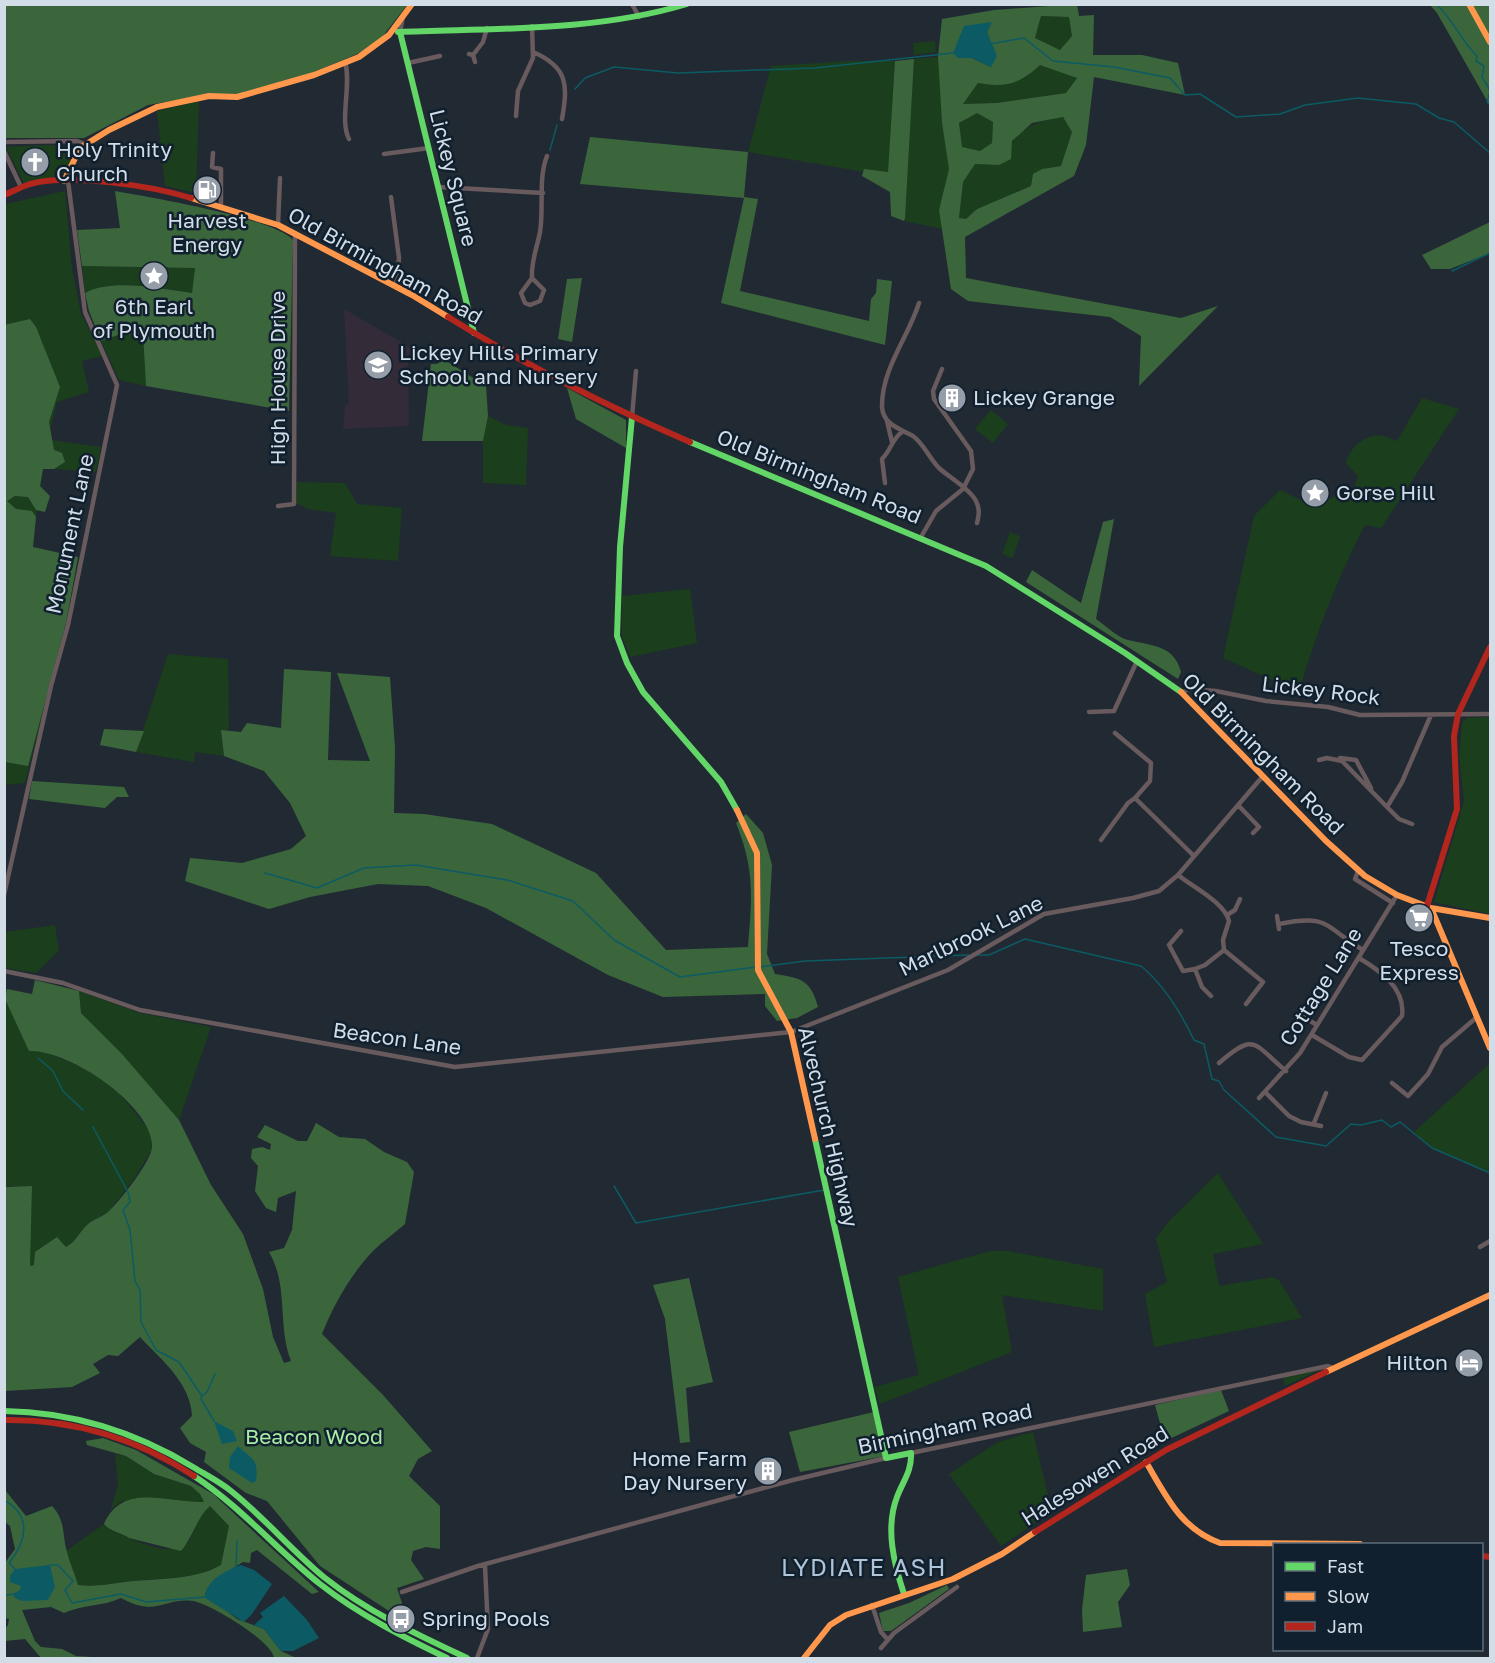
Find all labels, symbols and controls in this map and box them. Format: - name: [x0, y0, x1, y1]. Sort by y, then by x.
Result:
- street label: Lickey Square: [424, 107, 484, 249]
- place label: Holy Trinity Church: [56, 136, 172, 186]
- church icon: Holy Trinity Church: [19, 146, 51, 178]
- fuel station icon: Harvest Energy: [191, 174, 223, 206]
- street label: Old Birmingham Road: [284, 201, 487, 329]
- place label: Harvest Energy: [167, 207, 247, 257]
- place icon: 6th Earl of Plymouth: [138, 260, 170, 292]
- street label: High House Drive: [264, 291, 290, 465]
- place label: 6th Earl of Plymouth: [93, 293, 215, 343]
- place label: Lickey Hills Primary School and Nursery: [399, 339, 599, 389]
- school or university icon: Lickey Hills Primary School and Nursery: [362, 349, 394, 381]
- building icon: Lickey Grange: [936, 382, 968, 414]
- place label: Lickey Grange: [973, 384, 1115, 410]
- street label: Old Birmingham Road: [713, 423, 925, 529]
- street label: Monument Lane: [39, 452, 99, 616]
- place icon: Gorse Hill: [1299, 477, 1331, 509]
- place label: Gorse Hill: [1336, 479, 1435, 505]
- street label: Old Birmingham Road: [1177, 667, 1350, 840]
- street label: Lickey Rock: [1260, 670, 1382, 710]
- street label: Marlbrook Lane: [894, 889, 1047, 981]
- supermarket icon: Tesco Express: [1403, 902, 1435, 934]
- street label: Cottage Lane: [1273, 922, 1367, 1051]
- place label: Tesco Express: [1379, 935, 1459, 985]
- street label: Beacon Lane: [331, 1016, 463, 1060]
- street label: Alvechurch Highway: [793, 1024, 865, 1230]
- hotel icon: Hilton: [1453, 1347, 1485, 1379]
- place label: Hilton: [1386, 1349, 1448, 1375]
- street label: Birmingham Road: [855, 1397, 1035, 1459]
- street label: Halesowen Road: [1016, 1419, 1173, 1531]
- park label: Beacon Wood: [245, 1423, 383, 1449]
- place label: Home Farm Day Nursery: [623, 1445, 747, 1495]
- building icon: Home Farm Day Nursery: [752, 1455, 784, 1487]
- legend: [1273, 1543, 1483, 1651]
- district label: LYDIATE ASH: [781, 1552, 947, 1581]
- text: Fast: [1327, 1555, 1364, 1577]
- text: Slow: [1327, 1585, 1370, 1607]
- bus stop icon: Spring Pools: [385, 1603, 417, 1635]
- place label: Spring Pools: [422, 1605, 550, 1631]
- text: Jam: [1327, 1615, 1363, 1637]

